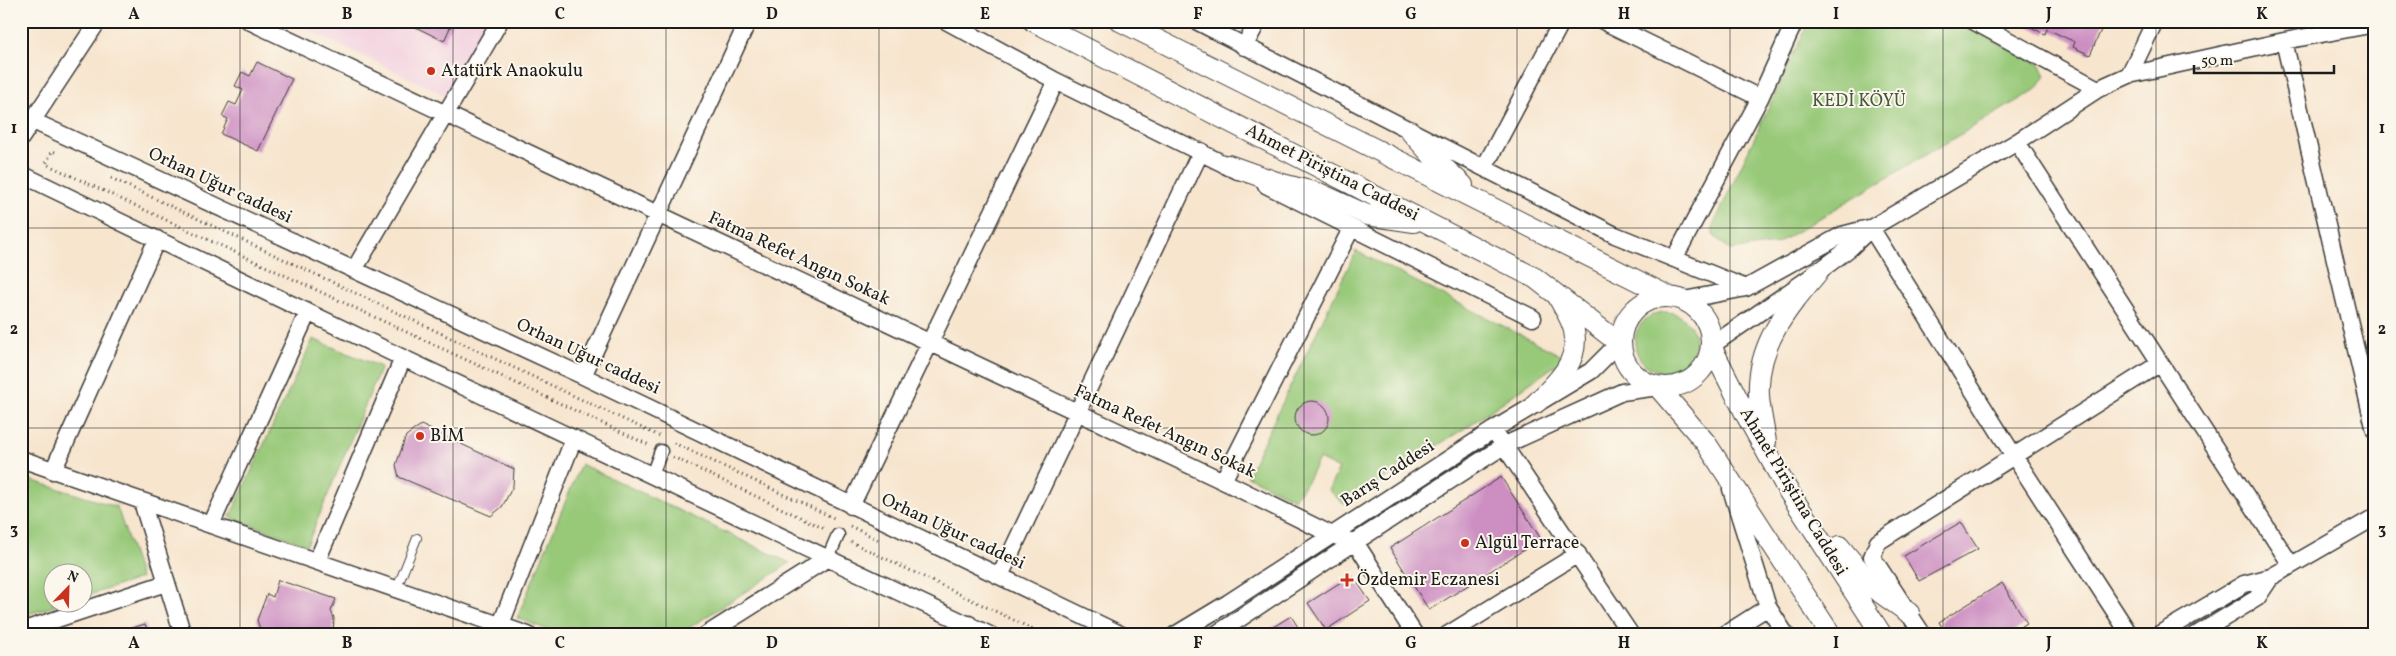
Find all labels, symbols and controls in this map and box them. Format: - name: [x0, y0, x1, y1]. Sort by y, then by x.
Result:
- text: A: [128, 4, 140, 26]
- text: B: [342, 4, 353, 26]
- text: C: [555, 4, 565, 26]
- text: D: [766, 4, 778, 26]
- text: E: [980, 4, 990, 26]
- text: F: [1193, 4, 1203, 26]
- text: G: [1405, 4, 1417, 26]
- text: H: [1618, 4, 1630, 26]
- text: I: [1833, 4, 1839, 26]
- text: J: [2045, 4, 2052, 26]
- text: K: [2256, 4, 2268, 26]
- scale bar: [2194, 42, 2334, 74]
- text: 50 m: [2201, 51, 2233, 72]
- place label: Atatürk Anaokulu: [441, 59, 583, 84]
- marker: Atatürk Anaokulu: [425, 65, 437, 77]
- park label: KEDİ KÖYÜ: [1812, 89, 1906, 114]
- text: 1: [11, 118, 17, 140]
- street label: Ahmet Piriştina Caddesi: [1241, 118, 1423, 228]
- text: 1: [2379, 118, 2385, 140]
- street label: Orhan Uğur caddesi: [144, 142, 296, 230]
- street label: Fatma Refet Angın Sokak: [704, 206, 894, 312]
- street label: Orhan Uğur caddesi: [512, 313, 664, 401]
- text: 2: [10, 319, 18, 341]
- text: 2: [2378, 319, 2386, 341]
- street label: Fatma Refet Angın Sokak: [1070, 379, 1260, 485]
- street label: Ahmet Piriştina Caddesi: [1733, 403, 1853, 581]
- place label: BİM: [430, 424, 465, 449]
- marker: BİM: [414, 430, 426, 442]
- street label: Barış Caddesi: [1336, 434, 1440, 514]
- street label: Orhan Uğur caddesi: [877, 488, 1029, 576]
- text: 3: [10, 519, 18, 541]
- text: 3: [2378, 519, 2386, 541]
- place label: Algül Terrace: [1475, 531, 1579, 556]
- marker: Algül Terrace: [1459, 537, 1471, 549]
- north arrow: [42, 564, 92, 614]
- text: N: [64, 567, 81, 588]
- place label: Özdemir Eczanesi: [1357, 568, 1500, 593]
- marker: Özdemir Eczanesi: [1341, 574, 1353, 586]
- text: A: [128, 633, 140, 655]
- text: B: [342, 633, 353, 655]
- text: C: [555, 633, 565, 655]
- text: D: [766, 633, 778, 655]
- text: E: [980, 633, 990, 655]
- text: F: [1193, 633, 1203, 655]
- text: G: [1405, 633, 1417, 655]
- text: H: [1618, 633, 1630, 655]
- text: I: [1833, 633, 1839, 655]
- text: J: [2045, 633, 2052, 655]
- text: K: [2256, 633, 2268, 655]

